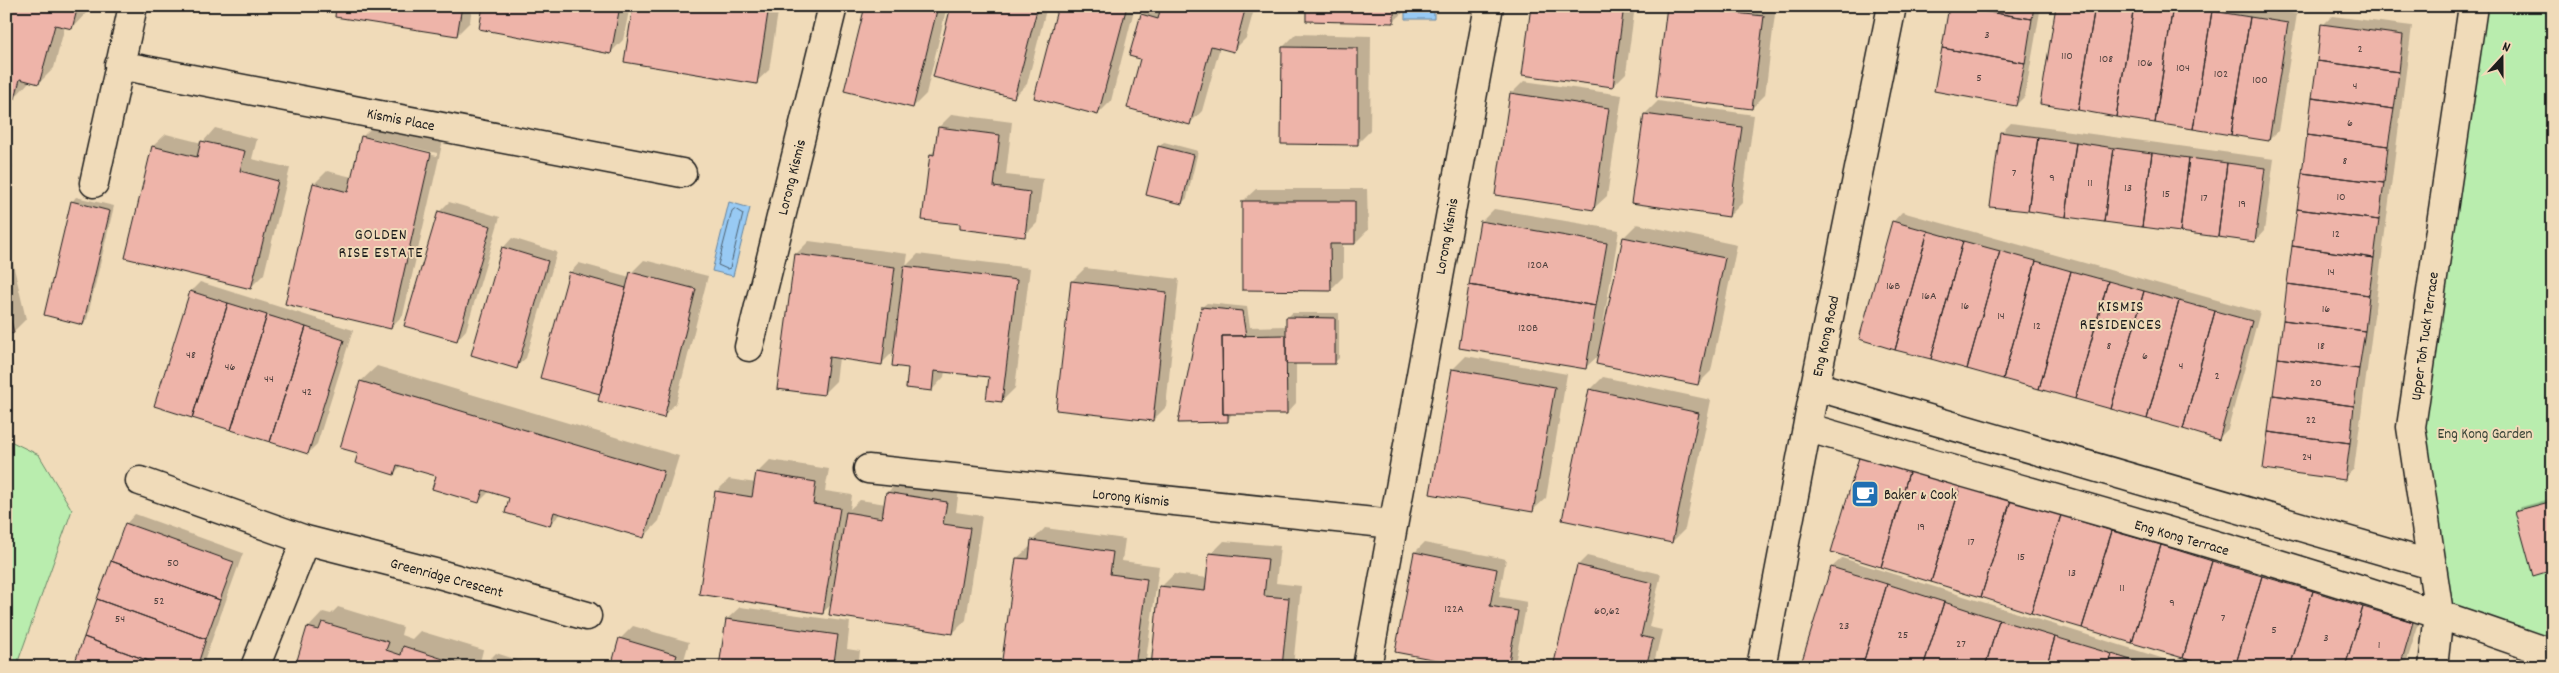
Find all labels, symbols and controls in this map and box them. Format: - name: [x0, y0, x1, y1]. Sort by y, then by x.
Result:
- house number: 3: [1984, 27, 1990, 44]
- north arrow: [2476, 32, 2526, 82]
- text: N: [2499, 37, 2513, 58]
- house number: 2: [2357, 41, 2363, 58]
- house number: 110: [2061, 48, 2073, 65]
- house number: 108: [2099, 51, 2113, 68]
- house number: 106: [2137, 55, 2153, 72]
- house number: 104: [2176, 60, 2190, 77]
- house number: 102: [2214, 66, 2228, 83]
- house number: 5: [1976, 70, 1982, 87]
- house number: 100: [2252, 72, 2268, 89]
- house number: 4: [2353, 78, 2358, 95]
- street label: Kismis Place: [365, 104, 437, 138]
- house number: 6: [2347, 115, 2353, 132]
- street label: Lorong Kismis: [773, 137, 813, 218]
- house number: 8: [2343, 153, 2348, 170]
- house number: 7: [2012, 165, 2017, 182]
- house number: 9: [2049, 170, 2055, 187]
- house number: 11: [2087, 175, 2093, 192]
- house number: 13: [2124, 180, 2132, 197]
- house number: 15: [2162, 186, 2170, 203]
- house number: 10: [2336, 189, 2346, 206]
- house number: 17: [2200, 190, 2208, 207]
- street label: Lorong Kismis: [1430, 196, 1466, 276]
- house number: 19: [2238, 196, 2246, 213]
- district label: GOLDEN RISE ESTATE: [339, 224, 423, 265]
- house number: 12: [2332, 226, 2340, 243]
- house number: 120A: [1528, 257, 1549, 274]
- house number: 14: [2327, 264, 2335, 281]
- street label: Upper Toh Tuck Terrace: [2406, 270, 2446, 402]
- house number: 16B: [1886, 278, 1900, 295]
- house number: 16A: [1921, 288, 1937, 305]
- street label: Eng Kong Road: [1808, 294, 1846, 379]
- district label: KISMIS RESIDENCES: [2080, 296, 2162, 337]
- house number: 16: [1961, 298, 1969, 315]
- house number: 16: [2322, 301, 2330, 318]
- house number: 14: [1997, 308, 2005, 325]
- house number: 12: [2033, 318, 2041, 335]
- house number: 120B: [1518, 320, 1538, 337]
- house number: 8: [2107, 338, 2112, 355]
- house number: 18: [2317, 338, 2325, 355]
- house number: 48: [186, 347, 196, 364]
- house number: 6: [2142, 348, 2148, 365]
- house number: 4: [2179, 358, 2184, 375]
- house number: 46: [225, 359, 236, 376]
- house number: 2: [2214, 368, 2220, 385]
- house number: 44: [264, 371, 274, 388]
- house number: 20: [2310, 375, 2322, 392]
- house number: 42: [302, 384, 312, 401]
- house number: 22: [2306, 412, 2316, 429]
- park label: Eng Kong Garden: [2437, 424, 2533, 446]
- house number: 24: [2302, 449, 2312, 466]
- cafe icon: Baker & Cook: [1850, 479, 1880, 509]
- street label: Lorong Kismis: [1091, 484, 1170, 514]
- place label: Baker & Cook: [1884, 485, 1957, 507]
- street label: Eng Kong Terrace: [2131, 515, 2232, 563]
- house number: 19: [1917, 519, 1925, 536]
- house number: 17: [1967, 534, 1975, 551]
- house number: 15: [2017, 549, 2025, 566]
- street label: Greenridge Crescent: [388, 553, 506, 605]
- house number: 50: [167, 555, 179, 572]
- house number: 13: [2068, 565, 2076, 582]
- house number: 11: [2119, 580, 2125, 597]
- house number: 52: [154, 593, 164, 610]
- house number: 9: [2169, 595, 2175, 612]
- house number: 122A: [1444, 601, 1464, 618]
- house number: 60,62: [1594, 603, 1620, 620]
- house number: 7: [2221, 610, 2226, 627]
- house number: 54: [115, 611, 125, 628]
- house number: 23: [1839, 618, 1849, 635]
- house number: 5: [2271, 622, 2277, 639]
- house number: 25: [1898, 627, 1908, 644]
- house number: 3: [2323, 630, 2329, 647]
- house number: 27: [1956, 636, 1966, 653]
- house number: 1: [2378, 637, 2380, 654]

